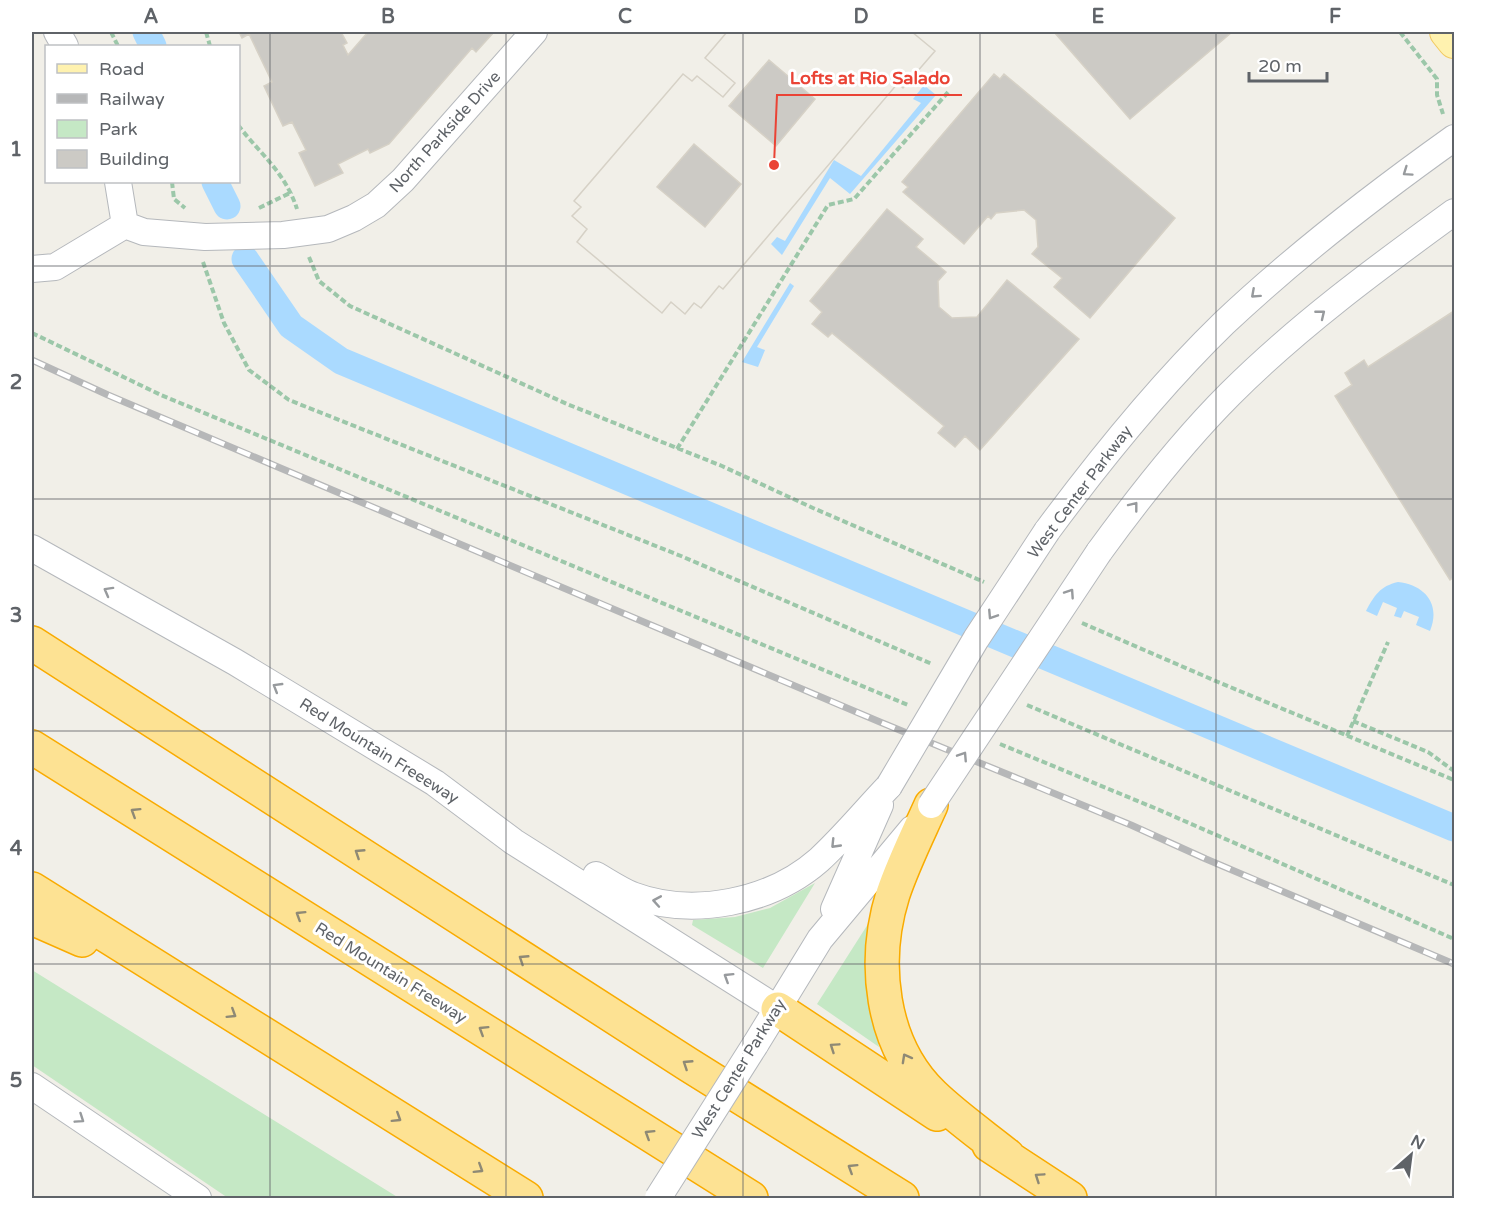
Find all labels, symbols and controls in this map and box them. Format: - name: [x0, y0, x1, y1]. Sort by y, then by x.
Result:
- text: A: [144, 5, 159, 29]
- text: B: [381, 5, 395, 29]
- text: C: [618, 5, 632, 29]
- text: D: [853, 5, 869, 29]
- text: E: [1092, 5, 1105, 29]
- text: F: [1329, 5, 1341, 29]
- legend: [45, 45, 240, 183]
- scale bar: [1249, 45, 1327, 83]
- text: 20 m: [1258, 55, 1302, 77]
- text: Road: [99, 58, 144, 80]
- callout: Lofts at Rio Salado: [777, 59, 962, 95]
- street label: North Parkside Drive: [385, 67, 505, 197]
- text: Lofts at Rio Salado: [790, 67, 950, 89]
- text: Railway: [99, 88, 165, 110]
- text: Park: [99, 118, 138, 140]
- text: 1: [10, 138, 22, 162]
- text: Building: [99, 148, 169, 170]
- one-way arrow: [1402, 165, 1413, 176]
- one-way arrow: [1252, 287, 1263, 298]
- one-way arrow: [1314, 311, 1325, 322]
- text: 2: [10, 371, 22, 395]
- street label: West Center Parkway: [1023, 421, 1137, 562]
- one-way arrow: [1126, 501, 1137, 512]
- one-way arrow: [104, 587, 114, 598]
- one-way arrow: [1063, 589, 1074, 600]
- text: 3: [10, 604, 22, 628]
- one-way arrow: [987, 609, 999, 619]
- one-way arrow: [273, 683, 283, 695]
- street label: Red Mountain Freeeway: [296, 694, 463, 809]
- one-way arrow: [956, 752, 967, 763]
- one-way arrow: [131, 807, 141, 819]
- text: 4: [10, 837, 23, 861]
- one-way arrow: [831, 837, 842, 848]
- one-way arrow: [355, 849, 365, 861]
- one-way arrow: [653, 895, 663, 908]
- one-way arrow: [296, 912, 307, 923]
- street label: Red Mountain Freeway: [311, 918, 471, 1028]
- one-way arrow: [519, 954, 529, 966]
- one-way arrow: [724, 973, 734, 985]
- street label: West Center Parkway: [688, 995, 790, 1143]
- one-way arrow: [226, 1007, 236, 1019]
- one-way arrow: [479, 1026, 489, 1038]
- one-way arrow: [830, 1042, 840, 1054]
- one-way arrow: [902, 1054, 913, 1065]
- one-way arrow: [683, 1060, 694, 1071]
- text: 5: [10, 1069, 22, 1093]
- one-way arrow: [390, 1111, 401, 1122]
- one-way arrow: [73, 1112, 84, 1123]
- north arrow: [1381, 1125, 1441, 1185]
- one-way arrow: [644, 1130, 655, 1141]
- text: N: [1407, 1131, 1428, 1154]
- one-way arrow: [472, 1162, 483, 1173]
- one-way arrow: [848, 1164, 859, 1175]
- one-way arrow: [1035, 1173, 1046, 1184]

